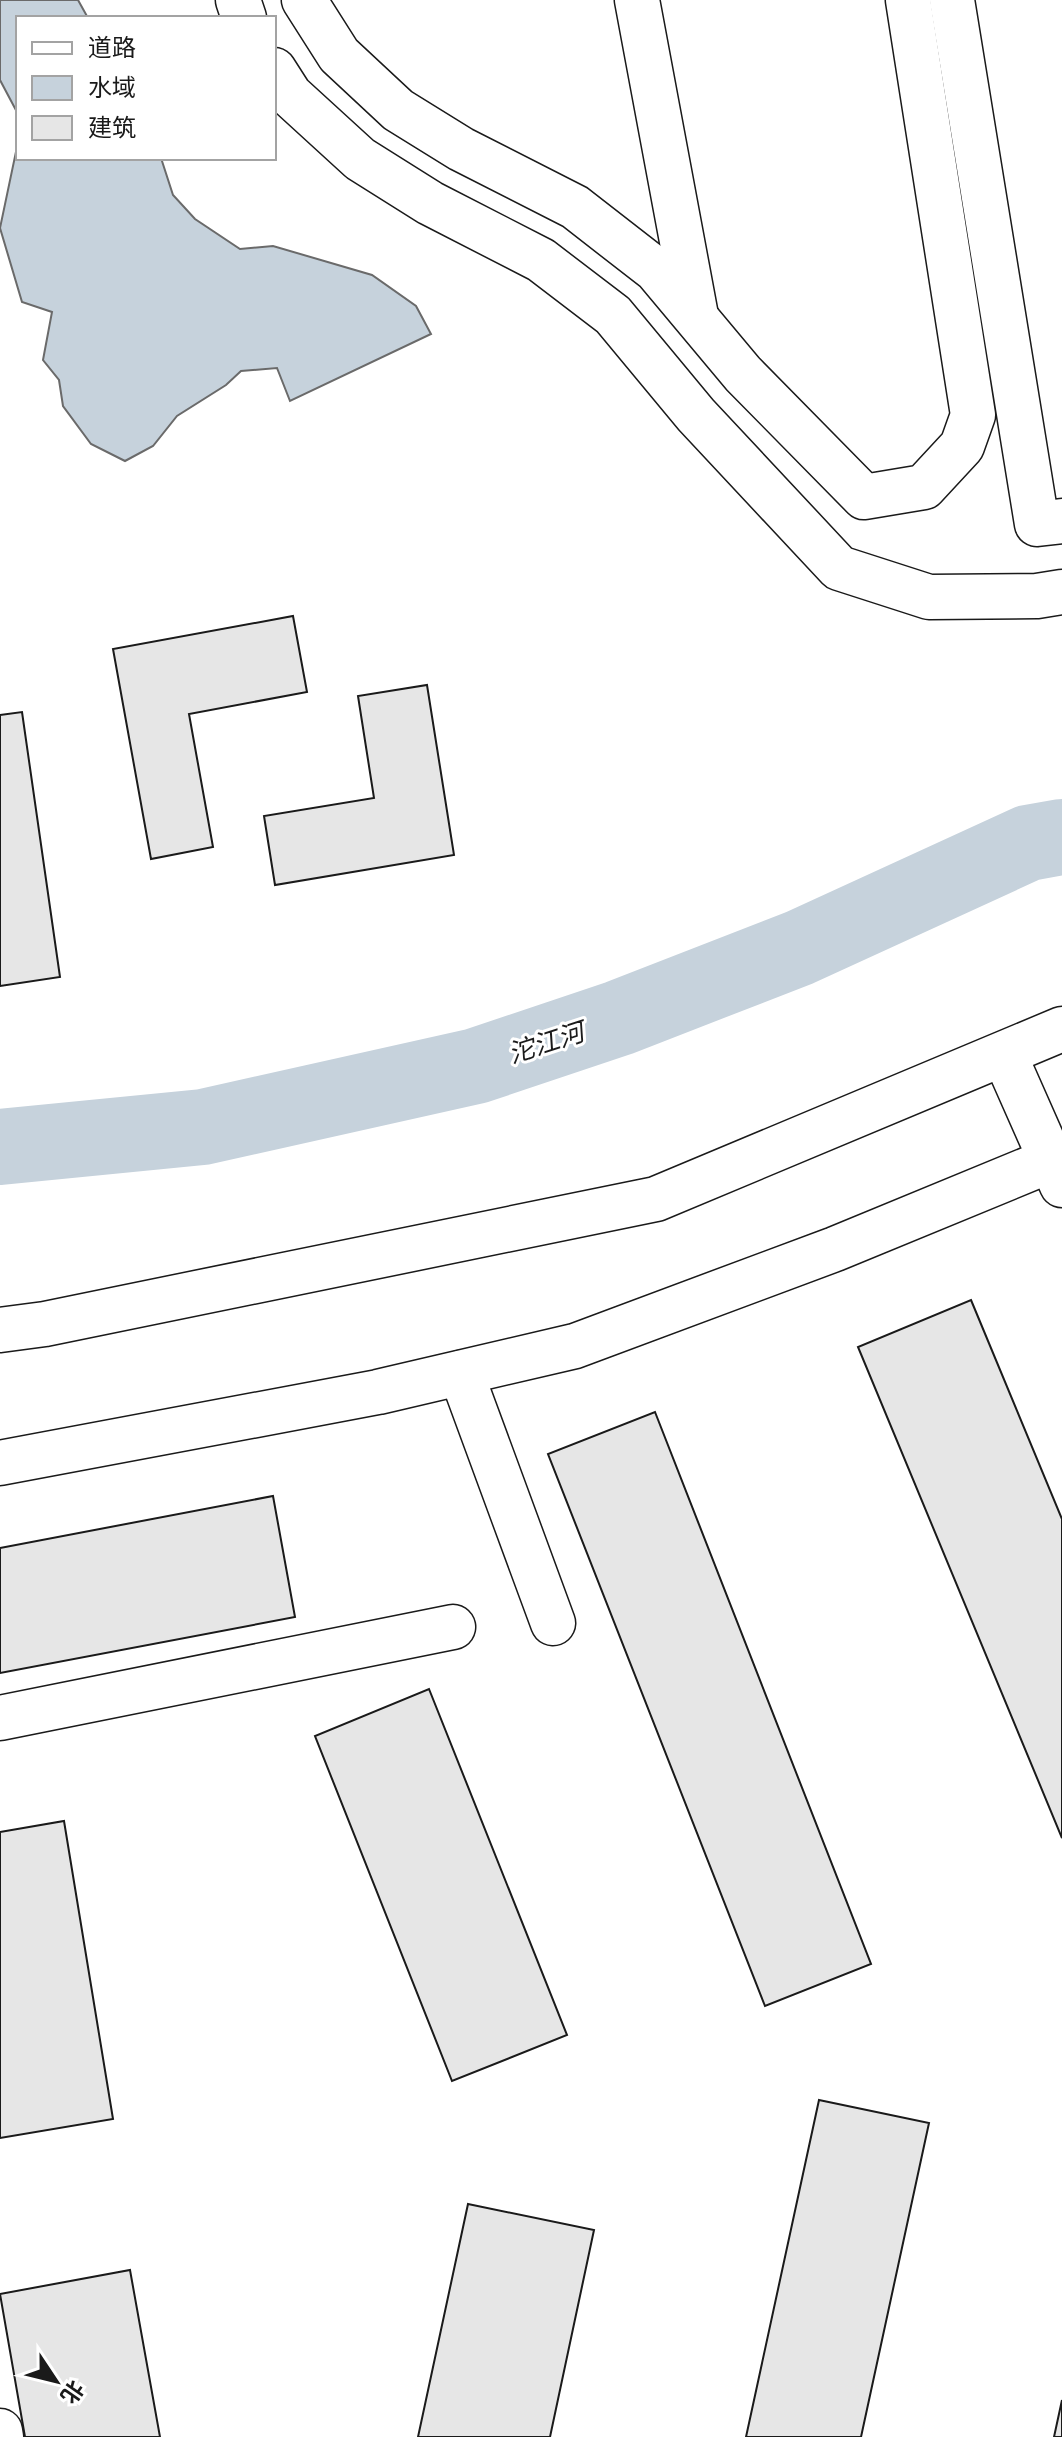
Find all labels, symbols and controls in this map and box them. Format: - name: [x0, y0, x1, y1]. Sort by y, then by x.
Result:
- legend: [16, 16, 276, 160]
- text: 道路: [88, 34, 136, 62]
- text: 水域: [88, 74, 136, 102]
- text: 建筑: [88, 114, 136, 142]
- water label: 沱江河: [504, 1015, 593, 1070]
- north arrow: [16, 2341, 96, 2421]
- text: 北: [55, 2375, 89, 2409]

